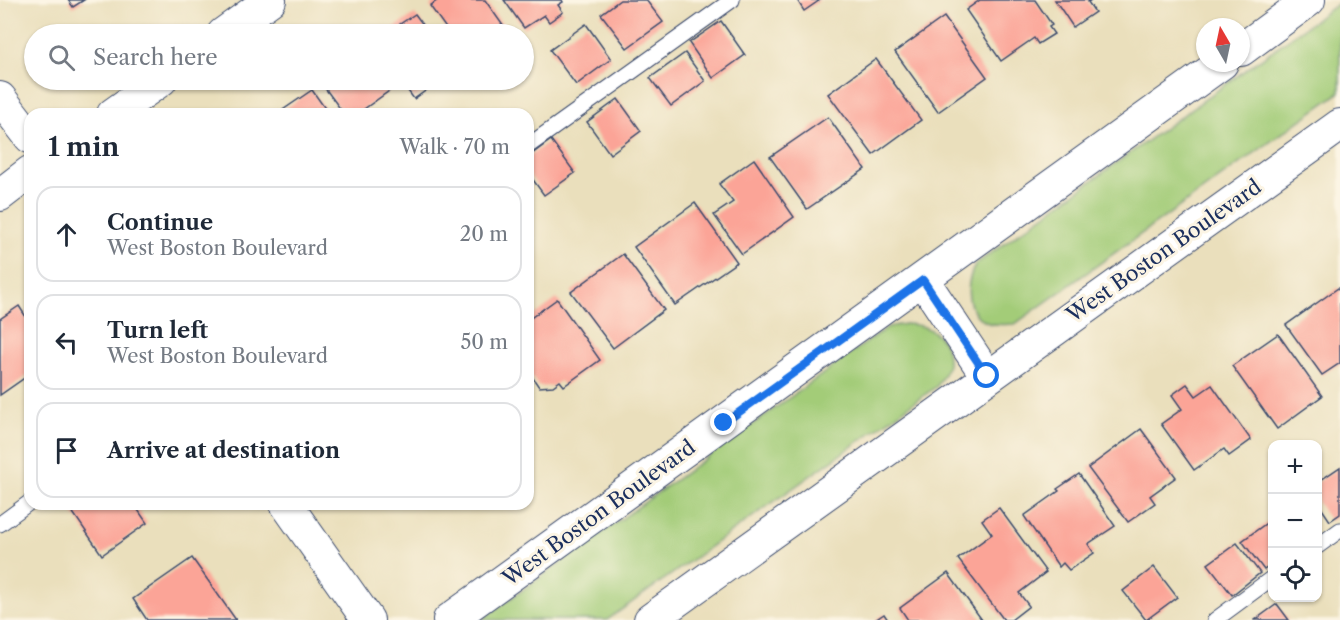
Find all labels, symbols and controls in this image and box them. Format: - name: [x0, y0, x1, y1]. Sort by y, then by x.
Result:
- north arrow: [1196, 18, 1250, 72]
- search box: [24, 24, 534, 90]
- icon: search: [45, 41, 78, 74]
- text: Search here: [93, 44, 218, 71]
- text: 1 min: [48, 131, 119, 163]
- text: Walk · 70 m: [399, 135, 510, 159]
- street label: West Boston Boulevard: [1061, 174, 1266, 328]
- text: Continue: [107, 209, 213, 236]
- icon: ahead: [50, 218, 83, 251]
- text: 20 m: [460, 222, 508, 246]
- text: West Boston Boulevard: [107, 236, 328, 260]
- text: Turn left: [107, 317, 208, 344]
- icon: left: [50, 326, 83, 359]
- text: 50 m: [461, 330, 508, 354]
- text: West Boston Boulevard: [107, 344, 328, 368]
- route start: [973, 362, 999, 388]
- route end: [710, 409, 736, 435]
- icon: arrive: [50, 434, 83, 467]
- street label: West Boston Boulevard: [497, 434, 700, 591]
- text: Arrive at destination: [107, 437, 340, 464]
- map controls: [1268, 440, 1322, 602]
- button: +: [1268, 440, 1322, 494]
- button: −: [1268, 494, 1322, 548]
- button: locate: [1268, 548, 1322, 602]

